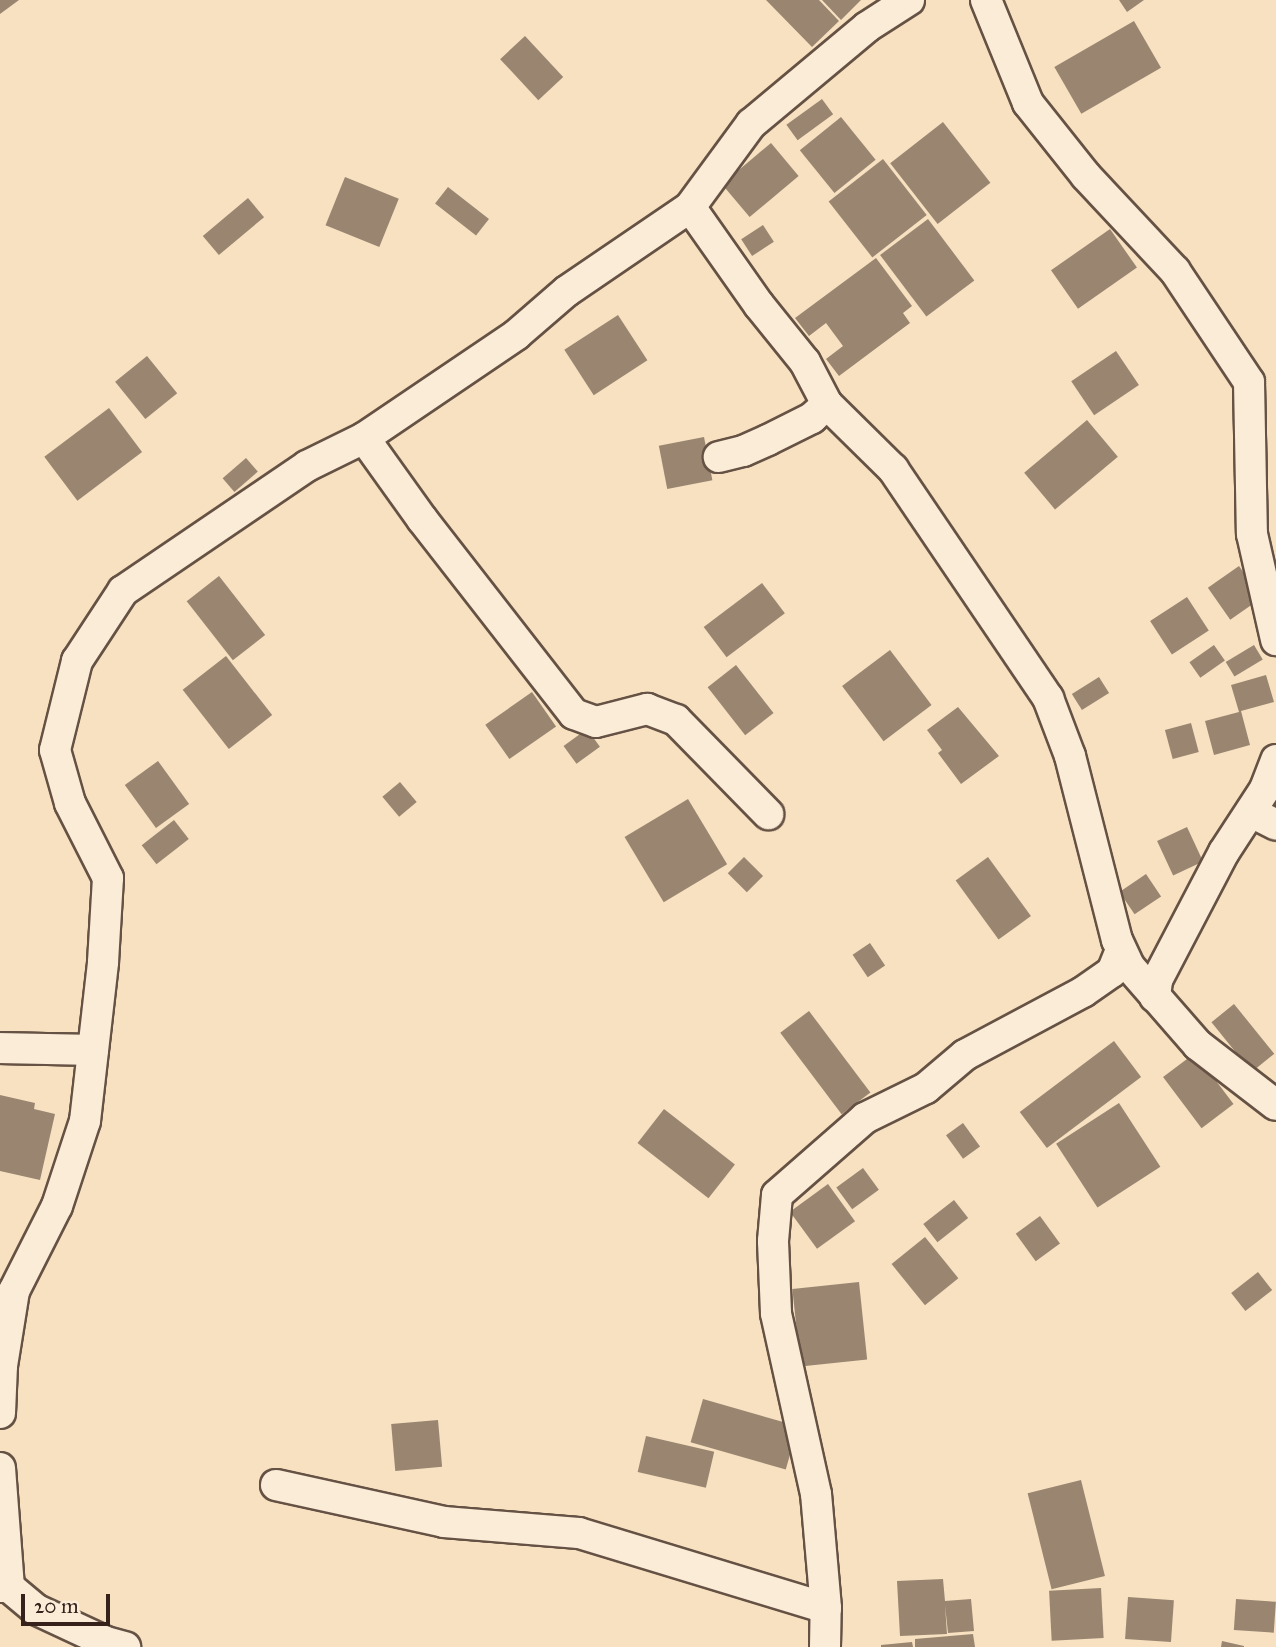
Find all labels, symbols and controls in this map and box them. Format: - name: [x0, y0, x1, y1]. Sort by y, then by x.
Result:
- scale bar: [24, 1580, 114, 1624]
- text: 20 m: [34, 1593, 79, 1619]

